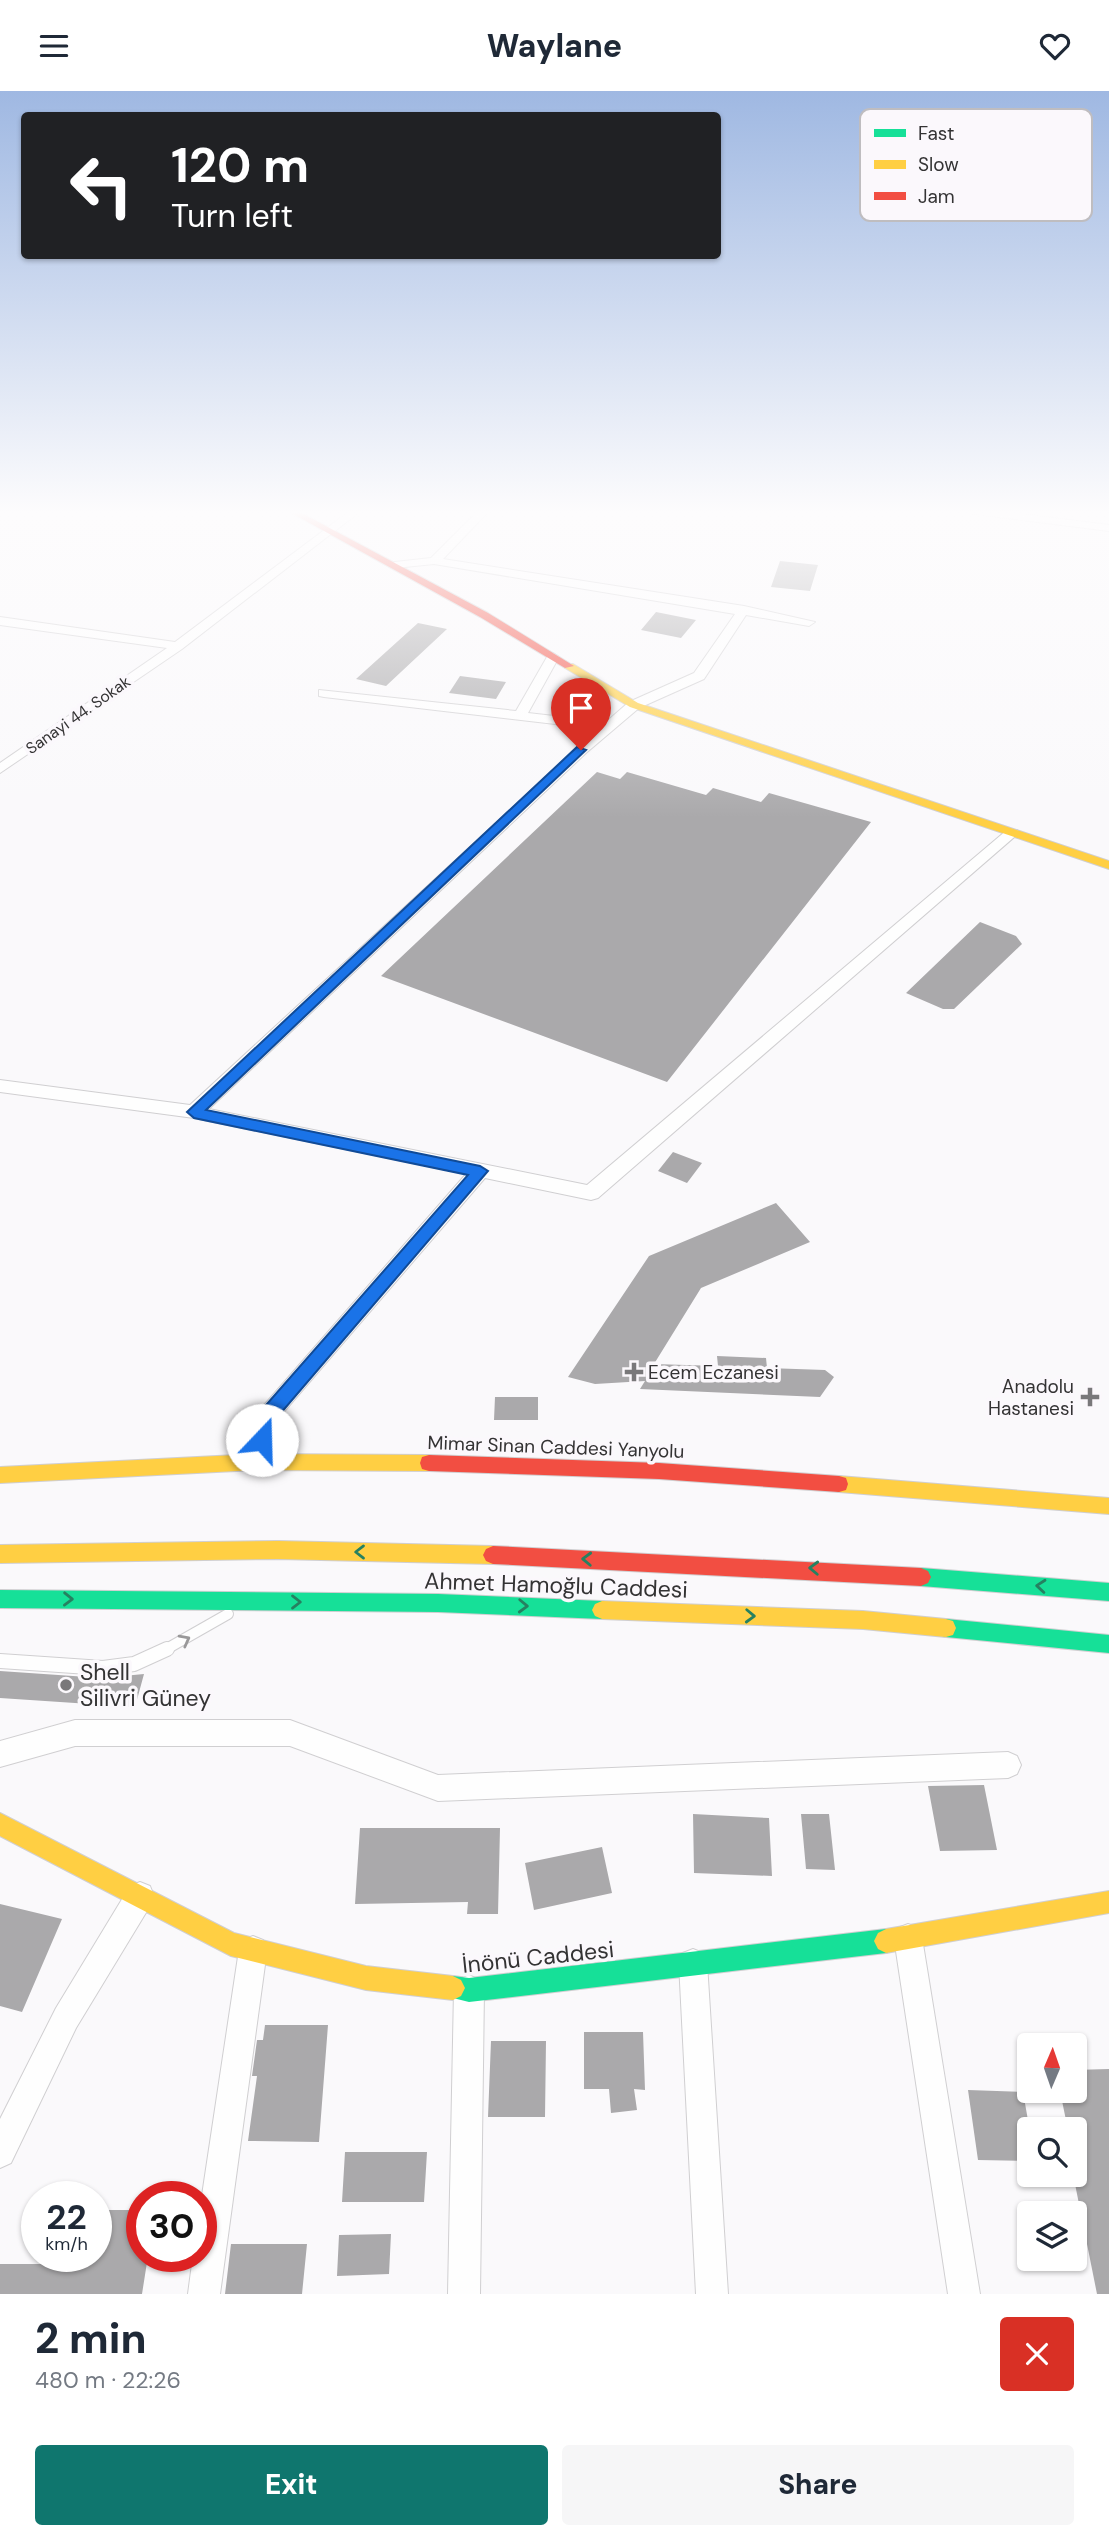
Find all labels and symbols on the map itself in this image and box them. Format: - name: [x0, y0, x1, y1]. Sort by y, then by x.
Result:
- legend: [860, 109, 1092, 221]
- text: Fast: [918, 121, 954, 146]
- text: Slow: [918, 152, 959, 177]
- text: Jam: [918, 184, 955, 209]
- street label: Sanayi 44. Sokak: [22, 671, 134, 759]
- pin: [551, 678, 611, 750]
- place label: Ecem Eczanesi: [648, 1360, 779, 1385]
- marker: Ecem Eczanesi: [626, 1364, 642, 1380]
- place label: Anadolu Hastanesi: [988, 1374, 1074, 1421]
- marker: Anadolu Hastanesi: [1080, 1387, 1100, 1407]
- position arrow: [225, 1403, 299, 1477]
- street label: Mimar Sinan Caddesi Yanyolu: [427, 1430, 685, 1464]
- one-way arrow: [354, 1544, 364, 1560]
- one-way arrow: [581, 1552, 592, 1567]
- one-way arrow: [808, 1561, 819, 1576]
- street label: Ahmet Hamoğlu Caddesi: [424, 1565, 688, 1605]
- one-way arrow: [1035, 1579, 1046, 1594]
- one-way arrow: [63, 1591, 74, 1607]
- one-way arrow: [290, 1594, 301, 1609]
- one-way arrow: [518, 1599, 529, 1614]
- one-way arrow: [745, 1608, 756, 1623]
- one-way arrow: [178, 1634, 190, 1648]
- place label: Shell Silivri Güney: [80, 1657, 211, 1713]
- marker: Shell Silivri Güney: [58, 1677, 74, 1693]
- street label: İnönü Caddesi: [460, 1934, 616, 1980]
- north arrow: [1017, 2033, 1087, 2103]
- speed limit sign: 30: [126, 2181, 217, 2272]

